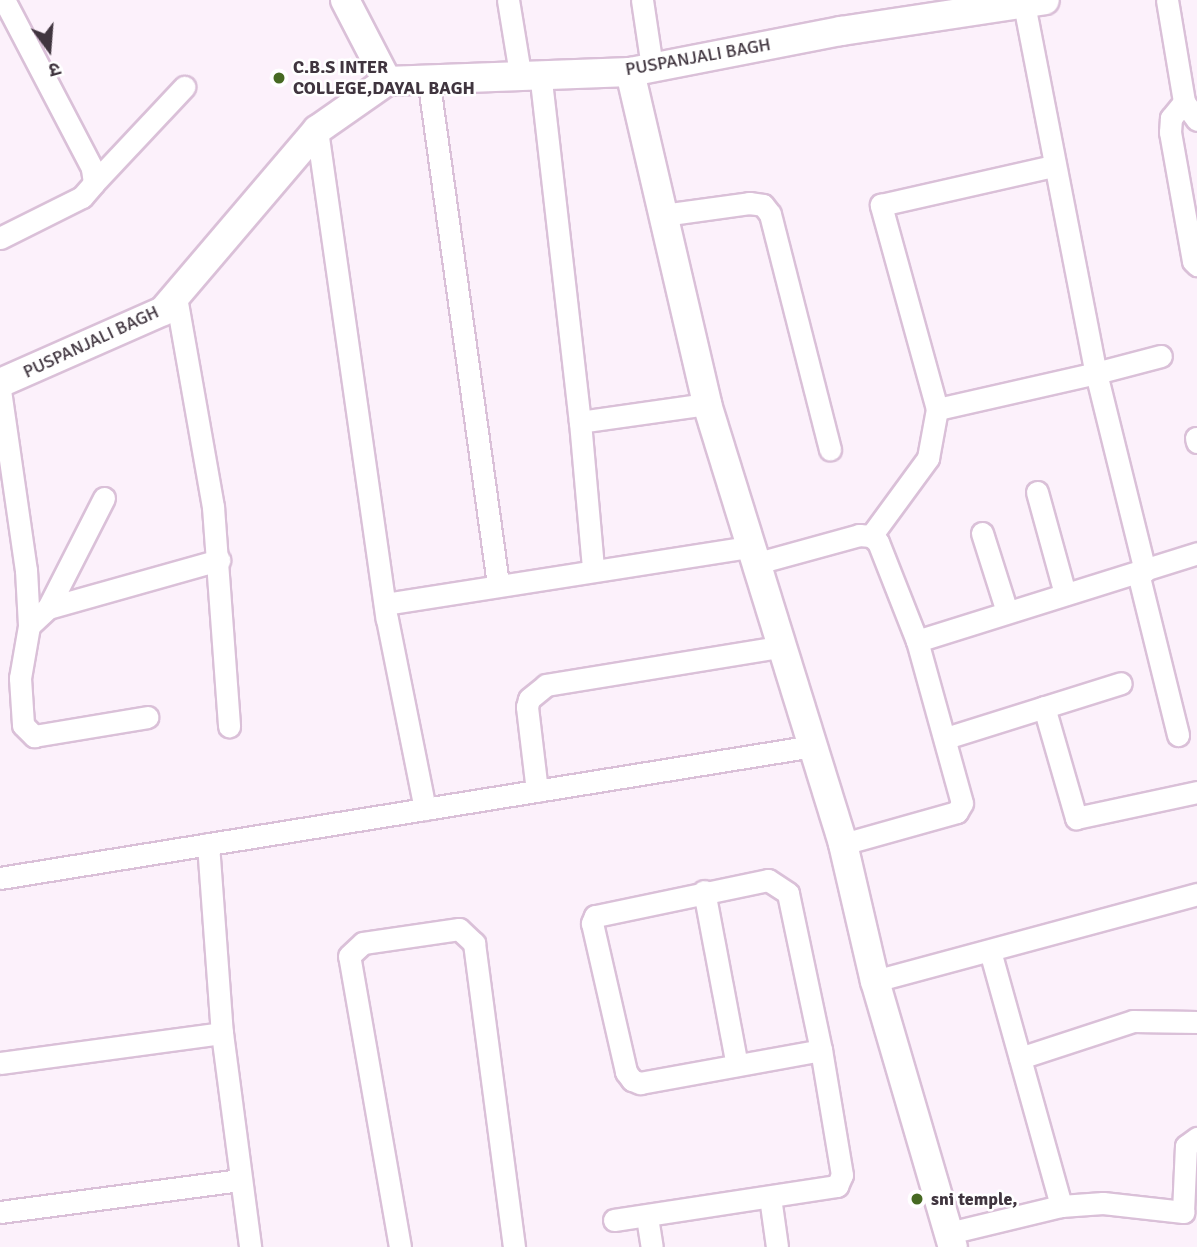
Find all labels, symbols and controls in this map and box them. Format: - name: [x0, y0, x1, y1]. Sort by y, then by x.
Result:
- north arrow: [14, 14, 84, 84]
- street label: PUSPANJALI BAGH: [624, 34, 772, 80]
- text: उ: [46, 56, 63, 82]
- place label: C.B.S INTER COLLEGE,DAYAL BAGH: [293, 57, 475, 100]
- marker: C.B.S INTER COLLEGE,DAYAL BAGH: [271, 70, 287, 86]
- street label: PUSPANJALI BAGH: [20, 301, 162, 383]
- place label: sni temple,: [931, 1188, 1018, 1210]
- marker: sni temple,: [909, 1191, 925, 1207]

